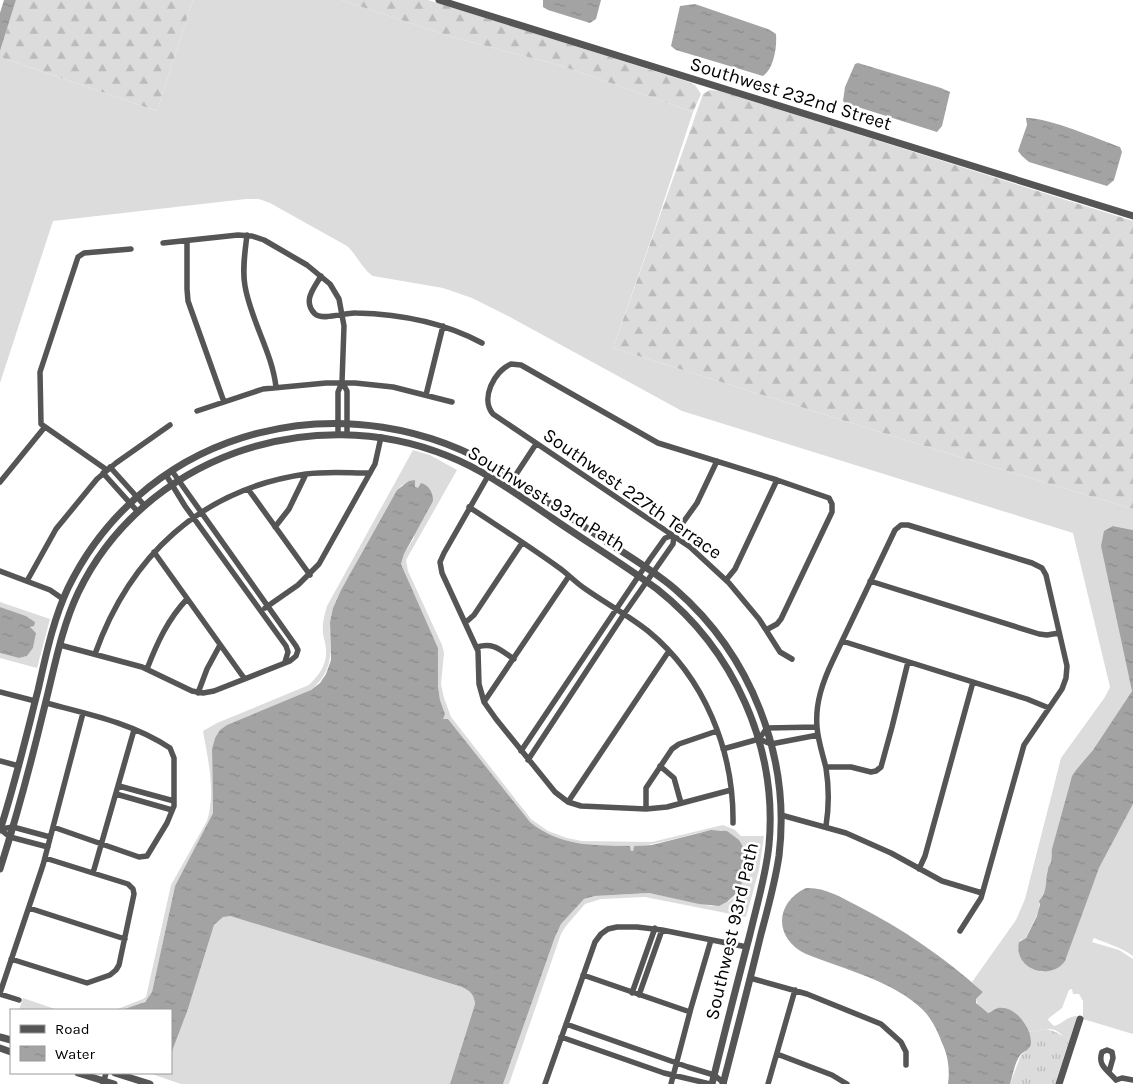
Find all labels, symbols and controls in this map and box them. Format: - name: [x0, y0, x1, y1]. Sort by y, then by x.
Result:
- street label: Southwest 232nd Street: [687, 53, 894, 135]
- street label: Southwest 227th Terrace: [539, 424, 726, 564]
- street label: Southwest 93rd Path: [464, 441, 629, 556]
- street label: Southwest 93rd Path: [701, 840, 763, 1022]
- legend: [10, 1009, 172, 1074]
- text: Road: [55, 1020, 90, 1038]
- text: Water: [55, 1045, 96, 1063]

